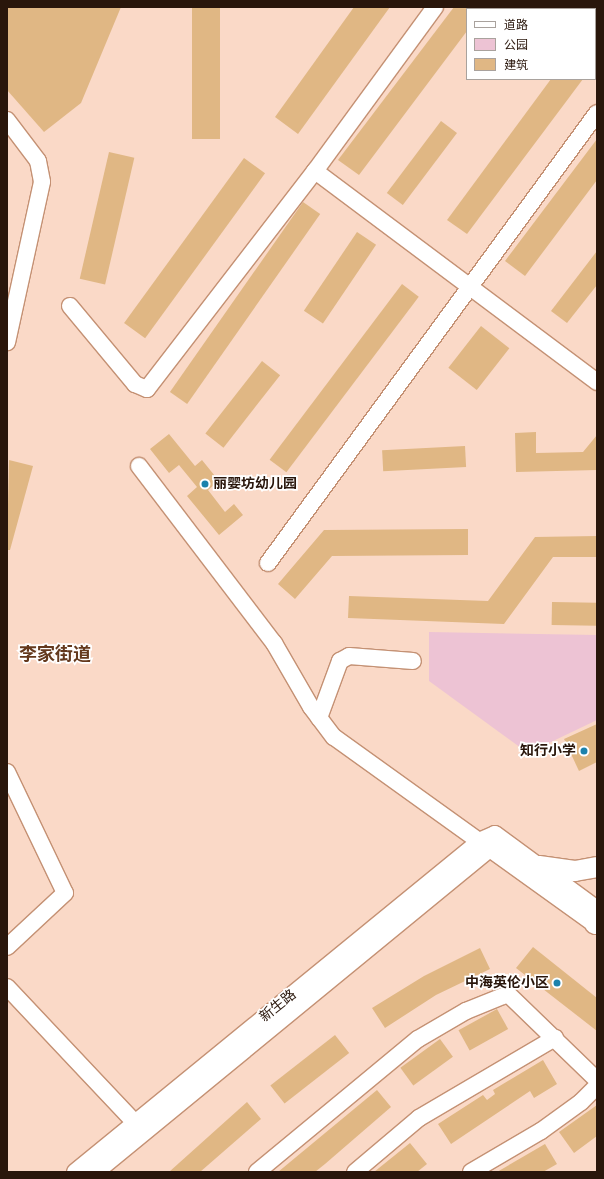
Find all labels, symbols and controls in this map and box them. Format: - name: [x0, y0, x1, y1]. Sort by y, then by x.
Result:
- legend: [466, 8, 596, 80]
- text: 道路: [504, 18, 528, 33]
- text: 公园: [504, 38, 528, 53]
- text: 建筑: [504, 58, 528, 73]
- place label: 丽婴坊幼儿园: [213, 476, 297, 492]
- marker: 丽婴坊幼儿园: [200, 479, 210, 489]
- district label: 李家街道: [19, 643, 91, 665]
- place label: 知行小学: [520, 743, 576, 759]
- marker: 知行小学: [579, 746, 589, 756]
- place label: 中海英伦小区: [465, 975, 549, 991]
- marker: 中海英伦小区: [552, 978, 562, 988]
- street label: 新生路: [256, 986, 300, 1026]

